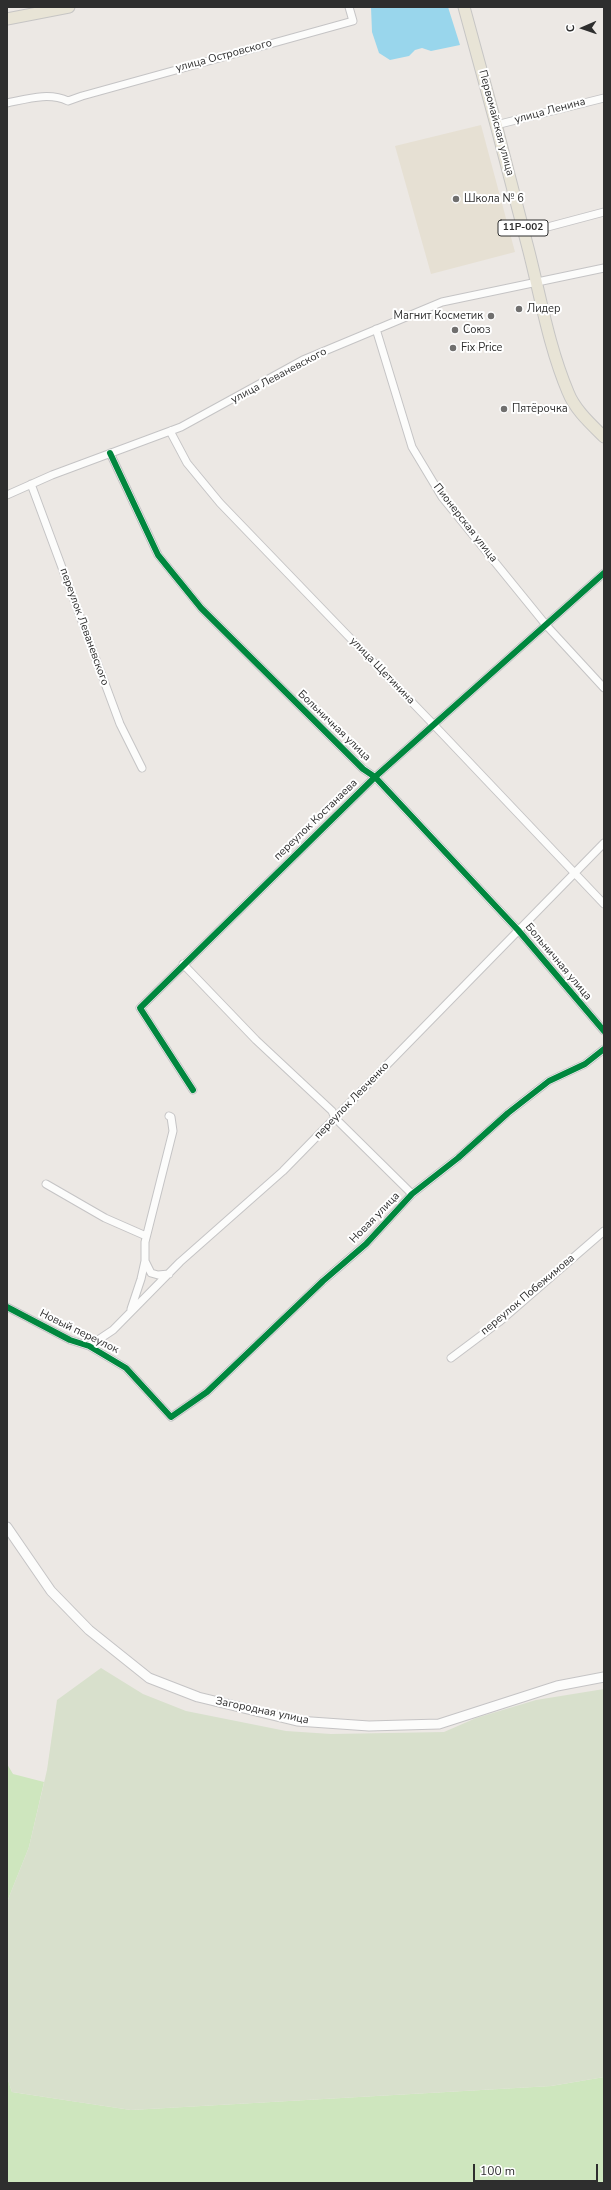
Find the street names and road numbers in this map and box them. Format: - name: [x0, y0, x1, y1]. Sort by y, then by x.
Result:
- street label: улица Островского: [174, 37, 274, 75]
- street label: Первомайская улица: [476, 69, 516, 177]
- street label: улица Ленина: [513, 95, 587, 127]
- road number: 11Р-002: [498, 220, 548, 236]
- street label: улица Леваневского: [229, 345, 329, 407]
- street label: Пионерская улица: [430, 481, 500, 565]
- street label: переулок Леваневского: [57, 566, 111, 688]
- street label: улица Щетинина: [347, 635, 417, 707]
- street label: Больничная улица: [295, 688, 373, 764]
- street label: переулок Костанаева: [272, 777, 360, 863]
- street label: Больничная улица: [522, 921, 594, 1003]
- street label: переулок Левченко: [312, 1060, 392, 1142]
- street label: Новая улица: [347, 1190, 403, 1246]
- street label: переулок Побежимова: [478, 1252, 578, 1338]
- street label: Новый переулок: [37, 1307, 121, 1357]
- street label: Загородная улица: [214, 1695, 310, 1727]

